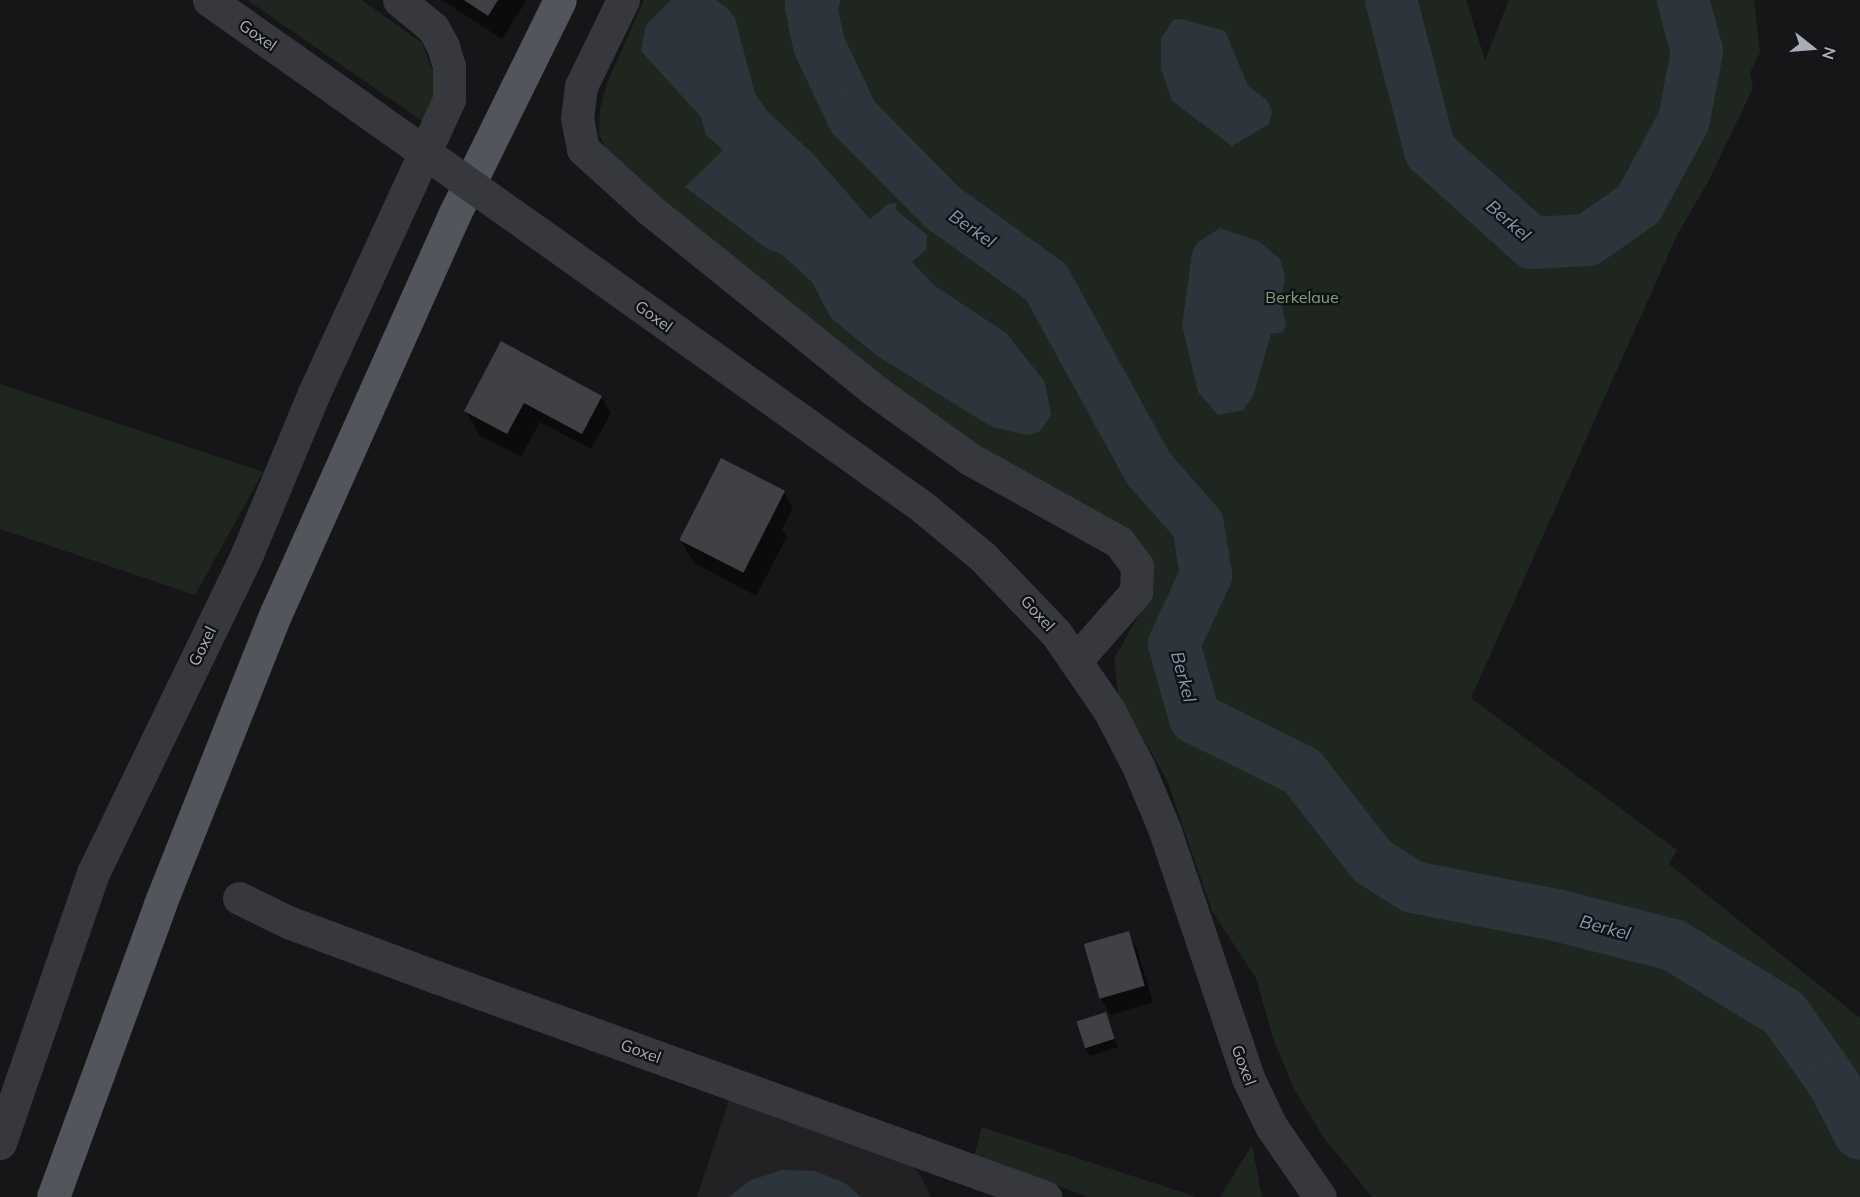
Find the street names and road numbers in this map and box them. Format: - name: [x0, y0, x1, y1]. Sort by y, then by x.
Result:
- street label: Goxel: [235, 15, 281, 55]
- street label: Goxel: [632, 296, 676, 336]
- street label: Goxel: [1017, 591, 1059, 635]
- street label: Goxel: [184, 623, 220, 669]
- street label: Goxel: [618, 1035, 664, 1067]
- street label: Goxel: [1228, 1042, 1260, 1088]

